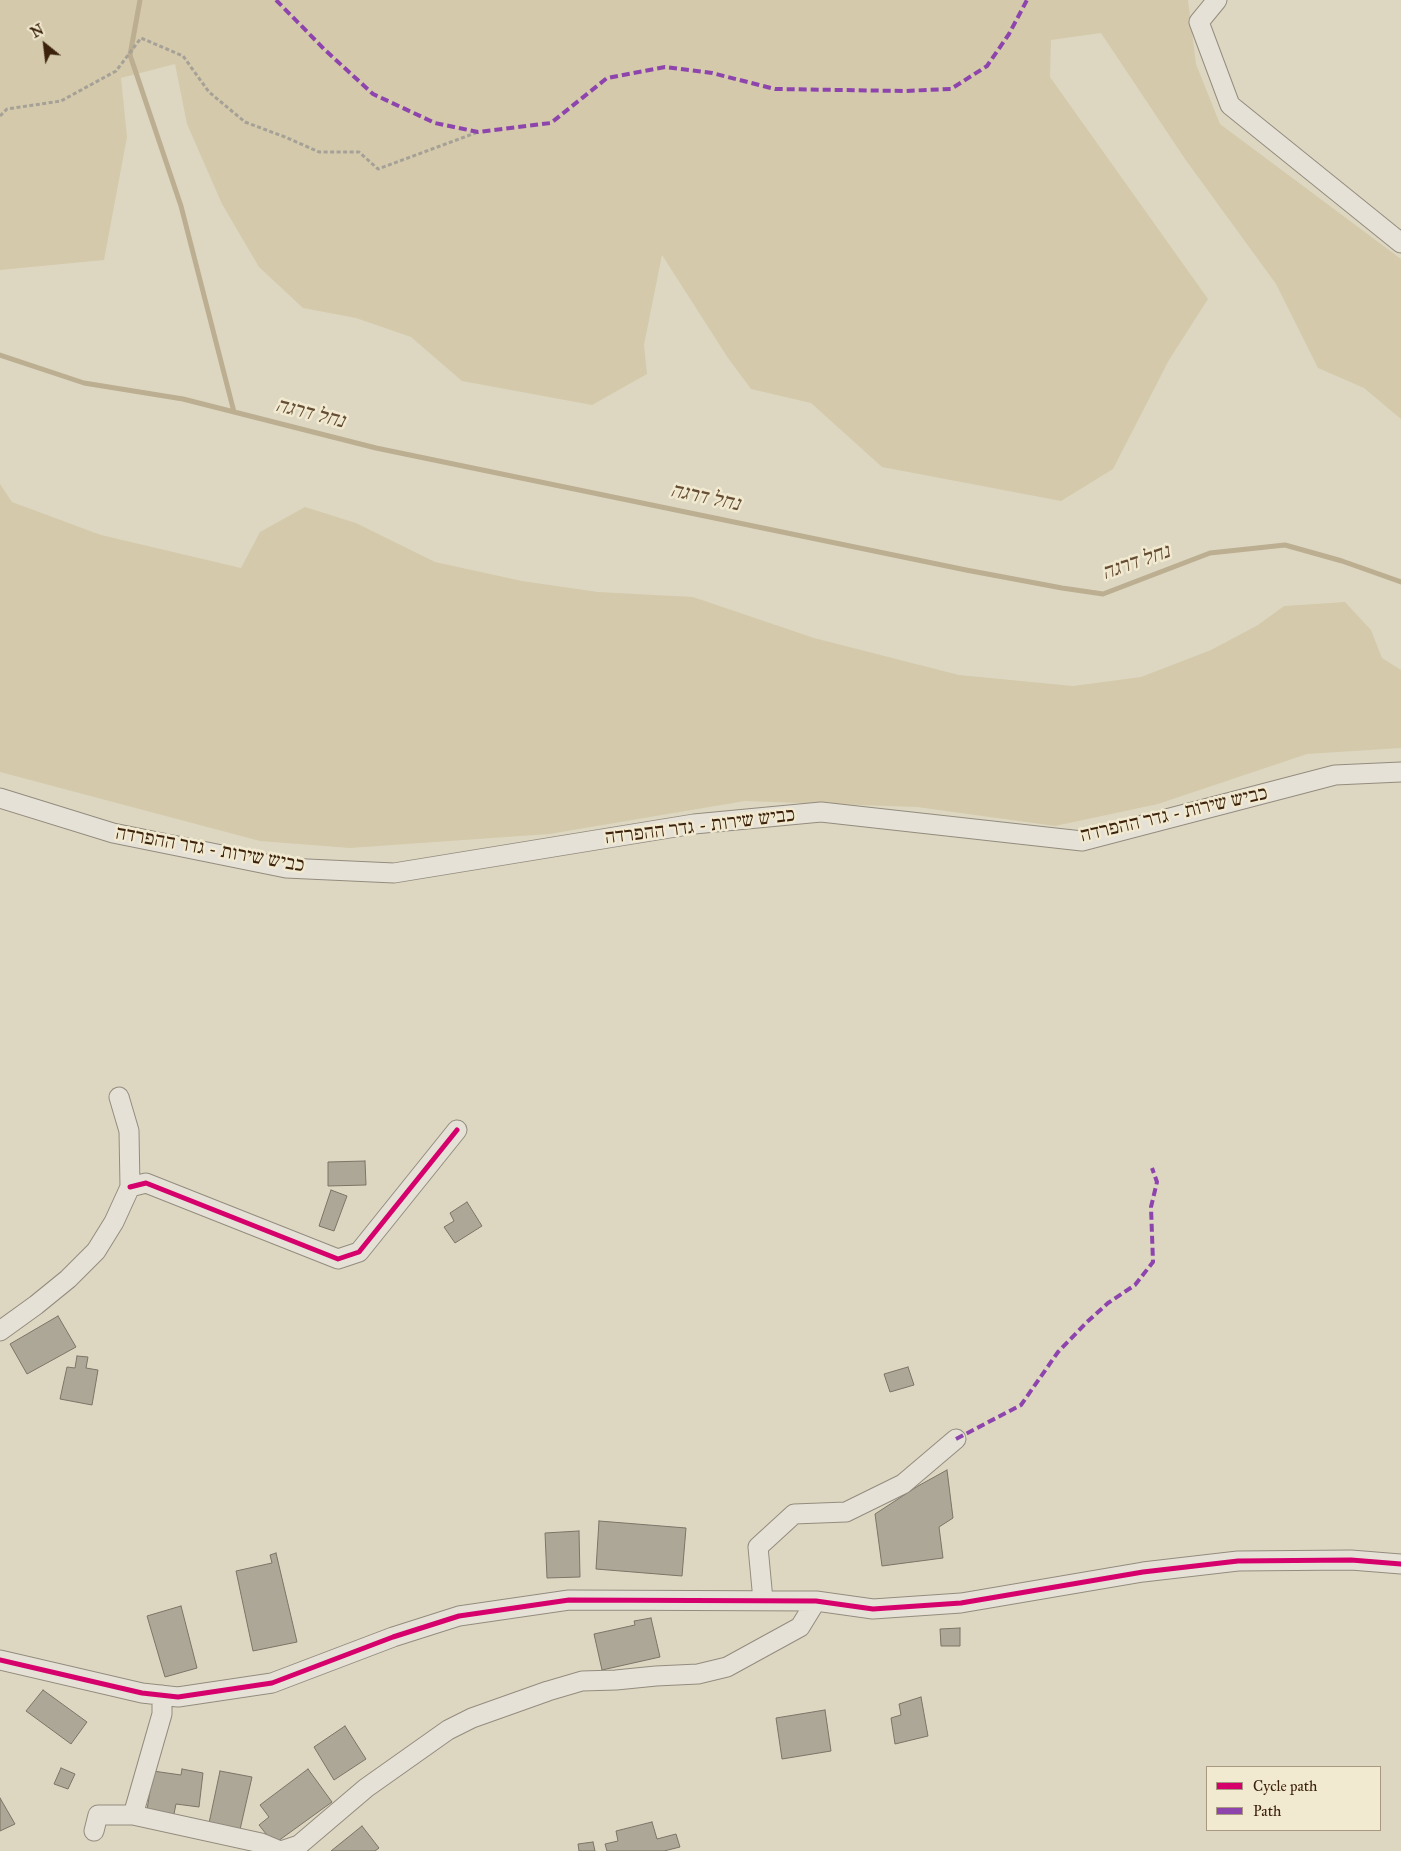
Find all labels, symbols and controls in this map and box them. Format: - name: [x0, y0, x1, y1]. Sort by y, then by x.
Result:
- north arrow: [20, 20, 70, 70]
- text: N: [28, 21, 47, 42]
- water label: נחל דרגה: [273, 393, 347, 435]
- water label: נחל דרגה: [668, 478, 742, 518]
- water label: נחל דרגה: [1099, 540, 1173, 586]
- street label: כביש שירות - גדר ההפרדה: [1078, 782, 1270, 848]
- street label: כביש שירות - גדר ההפרדה: [604, 803, 796, 851]
- street label: כביש שירות - גדר ההפרדה: [114, 822, 306, 878]
- legend: [1206, 1766, 1381, 1831]
- text: Cycle path: [1253, 1777, 1317, 1795]
- text: Path: [1253, 1802, 1281, 1820]

